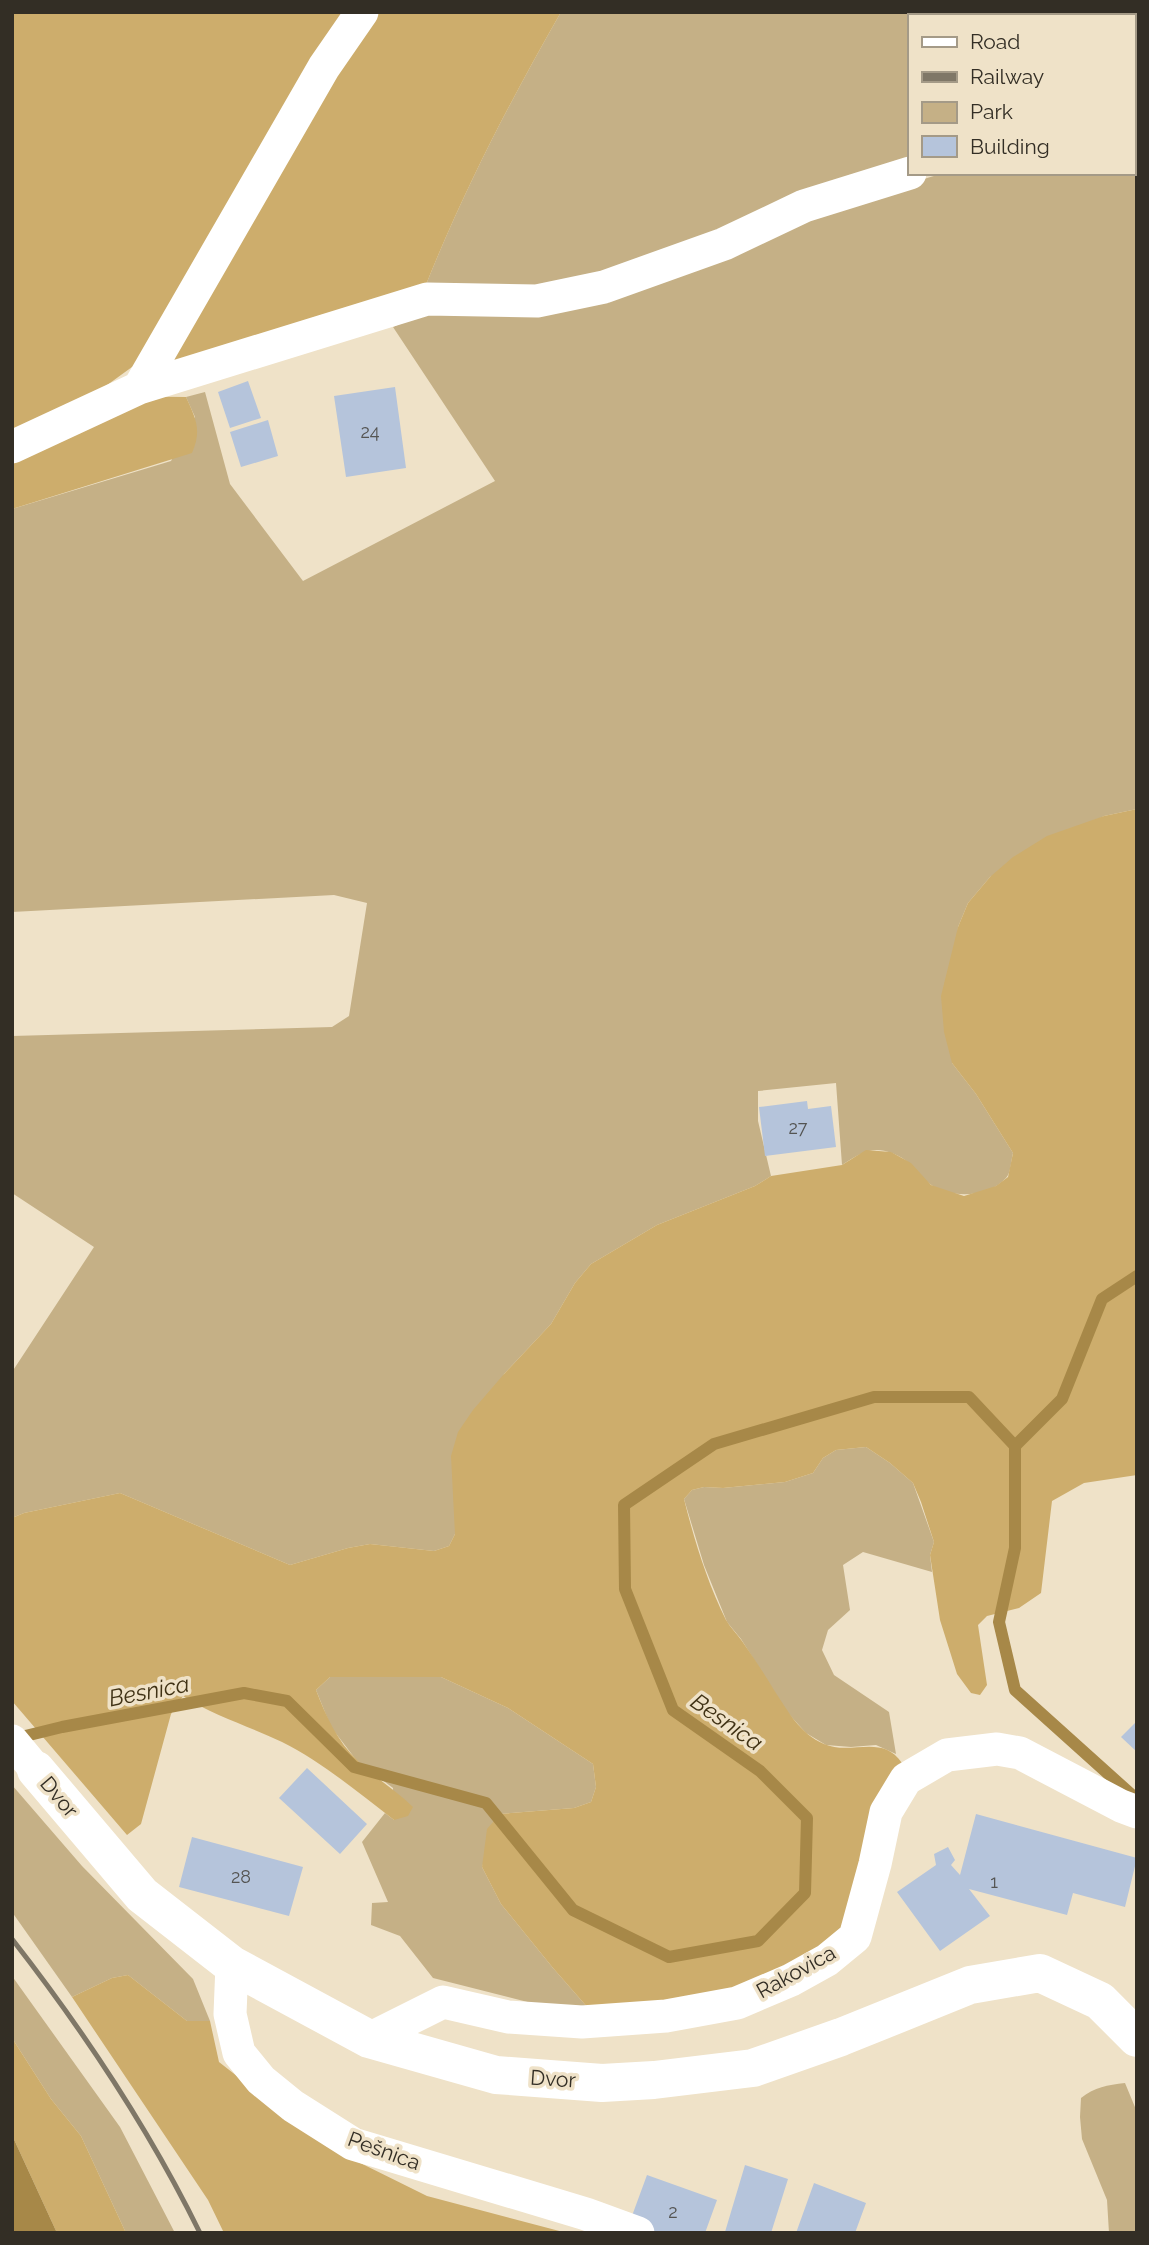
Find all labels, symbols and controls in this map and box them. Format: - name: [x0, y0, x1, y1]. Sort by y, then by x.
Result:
- legend: [908, 14, 1135, 175]
- text: Road: [970, 29, 1020, 54]
- text: Railway: [970, 64, 1044, 89]
- text: Park: [970, 99, 1013, 124]
- text: Building: [970, 134, 1050, 159]
- house number: 24: [360, 421, 380, 442]
- house number: 27: [788, 1117, 808, 1138]
- water label: Besnica: [106, 1669, 192, 1712]
- water label: Besnica: [686, 1687, 769, 1756]
- street label: Dvor: [35, 1771, 84, 1823]
- house number: 28: [231, 1866, 251, 1887]
- house number: 1: [990, 1871, 998, 1892]
- street label: Rakovica: [752, 1940, 840, 2003]
- street label: Dvor: [529, 2064, 577, 2093]
- street label: Pešnica: [345, 2126, 424, 2175]
- house number: 2: [668, 2201, 678, 2222]

